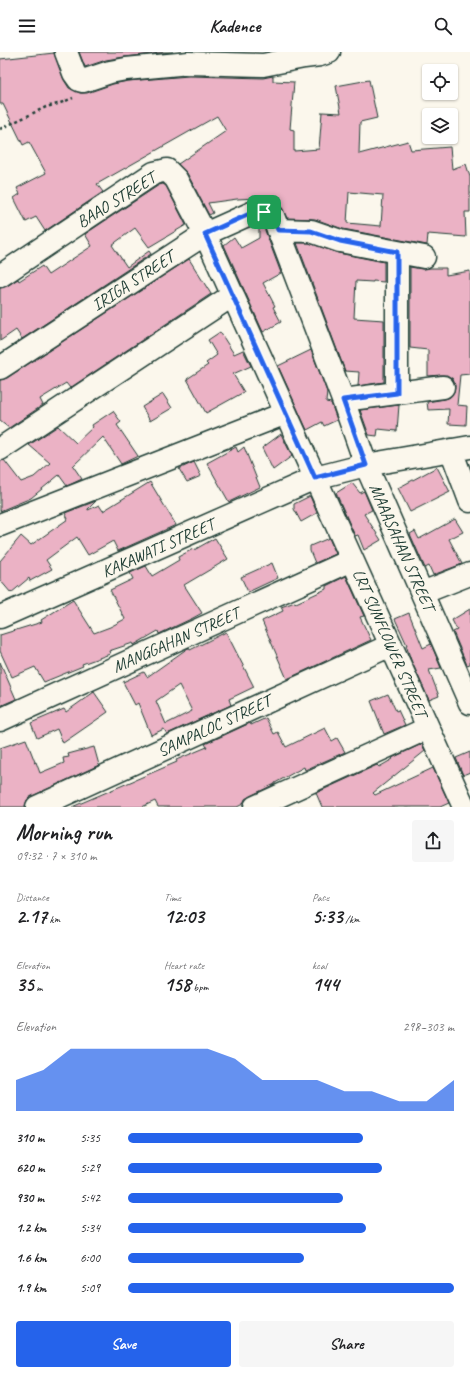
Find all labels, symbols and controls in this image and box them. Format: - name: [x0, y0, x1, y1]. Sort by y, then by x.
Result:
- icon: menu: [16, 15, 38, 37]
- text: Kadence: [210, 15, 260, 37]
- icon: search: [432, 15, 454, 37]
- map controls: [422, 64, 458, 144]
- button: locate: [422, 64, 458, 100]
- button: layers: [422, 108, 458, 144]
- street label: BAAO STREET: [73, 165, 163, 232]
- pin: [247, 195, 281, 229]
- icon: arrive: [253, 201, 275, 223]
- street label: IRIGA STREET: [88, 244, 182, 315]
- street label: MAAASAHAN STREET: [365, 480, 441, 618]
- street label: KAKAWATI STREET: [99, 512, 221, 582]
- street label: LRT SUNFLOWER STREET: [348, 566, 433, 723]
- street label: MANGGAHAN STREET: [109, 601, 246, 677]
- street label: SAMPALOC STREET: [154, 689, 278, 761]
- text: Morning run: [16, 819, 112, 847]
- button: share: [412, 820, 454, 862]
- text: 09:32 · 7 × 310 m: [16, 848, 97, 864]
- text: Distance: [16, 890, 49, 904]
- text: Time: [164, 890, 181, 904]
- text: Pace: [312, 890, 329, 904]
- text: 2.17: [16, 904, 47, 929]
- text: 12:03: [164, 904, 204, 929]
- text: 5:33: [312, 904, 343, 929]
- text: km: [47, 912, 60, 926]
- text: /km: [343, 912, 360, 926]
- text: Elevation: [16, 958, 50, 972]
- text: Heart rate: [164, 958, 204, 972]
- text: kcal: [312, 958, 327, 972]
- text: 35: [16, 972, 34, 997]
- text: 158: [164, 972, 191, 997]
- text: 144: [312, 972, 339, 997]
- text: m: [34, 980, 43, 994]
- text: bpm: [191, 980, 208, 994]
- text: Elevation: [16, 1019, 56, 1035]
- text: 298–303 m: [403, 1019, 454, 1035]
- text: 310 m: [16, 1130, 44, 1146]
- text: 5:35: [80, 1130, 100, 1146]
- text: 620 m: [16, 1160, 44, 1176]
- text: 5:29: [80, 1160, 100, 1176]
- text: 930 m: [16, 1190, 44, 1206]
- text: 5:42: [80, 1190, 100, 1206]
- text: 1.2 km: [16, 1220, 46, 1236]
- text: 5:34: [80, 1220, 100, 1236]
- text: 1.6 km: [16, 1250, 47, 1266]
- text: 6:00: [80, 1250, 100, 1266]
- text: 1.9 km: [16, 1280, 46, 1296]
- text: 5:09: [80, 1280, 100, 1296]
- button: Save: [16, 1321, 231, 1367]
- button: Share: [239, 1321, 454, 1367]

